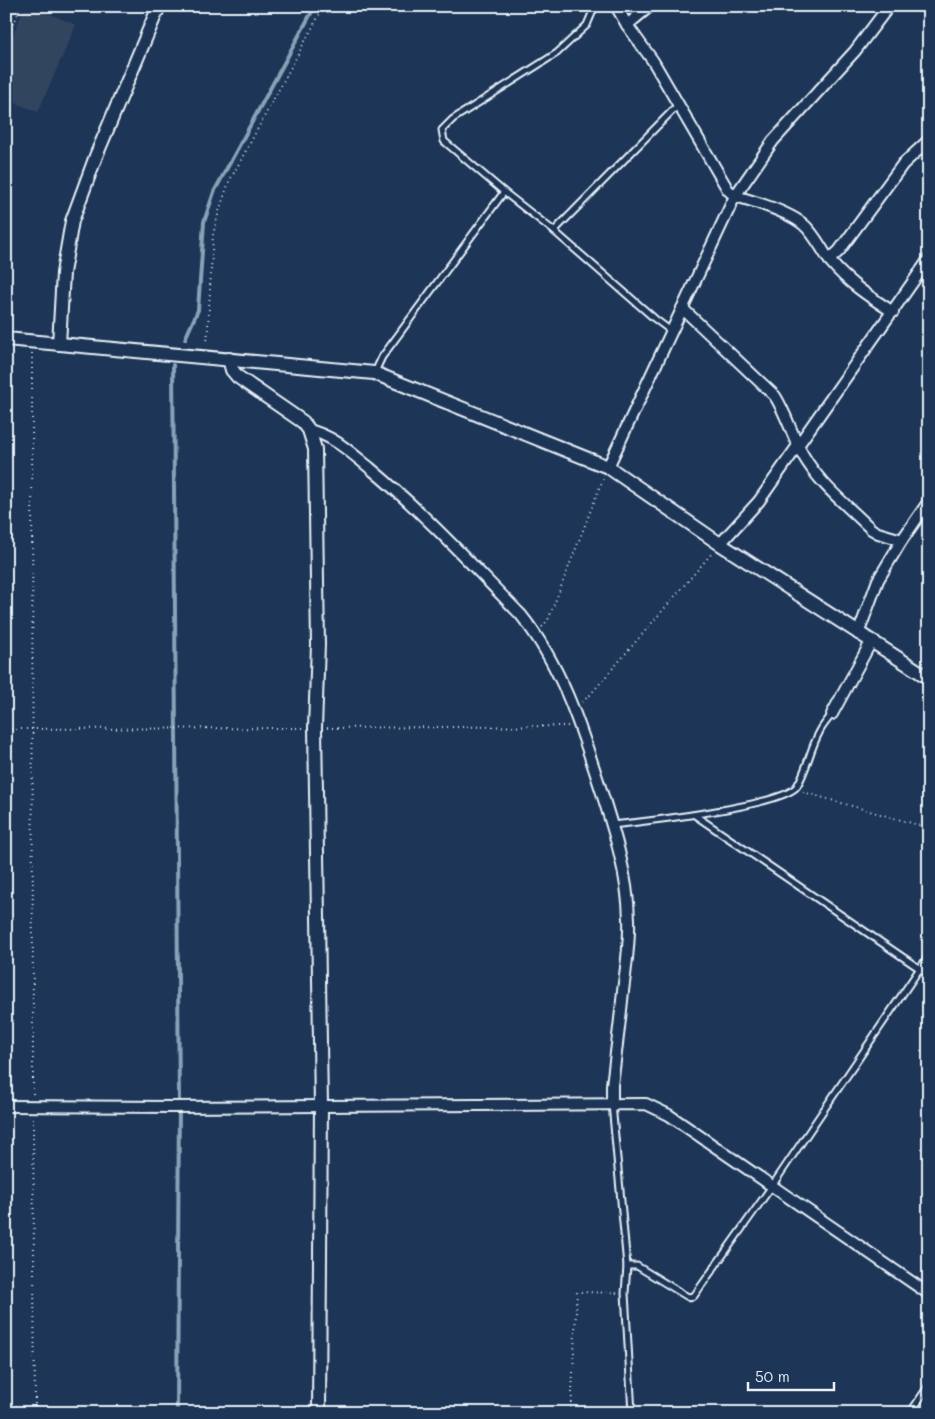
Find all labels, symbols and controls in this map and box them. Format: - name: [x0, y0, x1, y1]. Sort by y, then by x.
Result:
- scale bar: [748, 1359, 834, 1391]
- text: 50 m: [755, 1366, 790, 1386]

